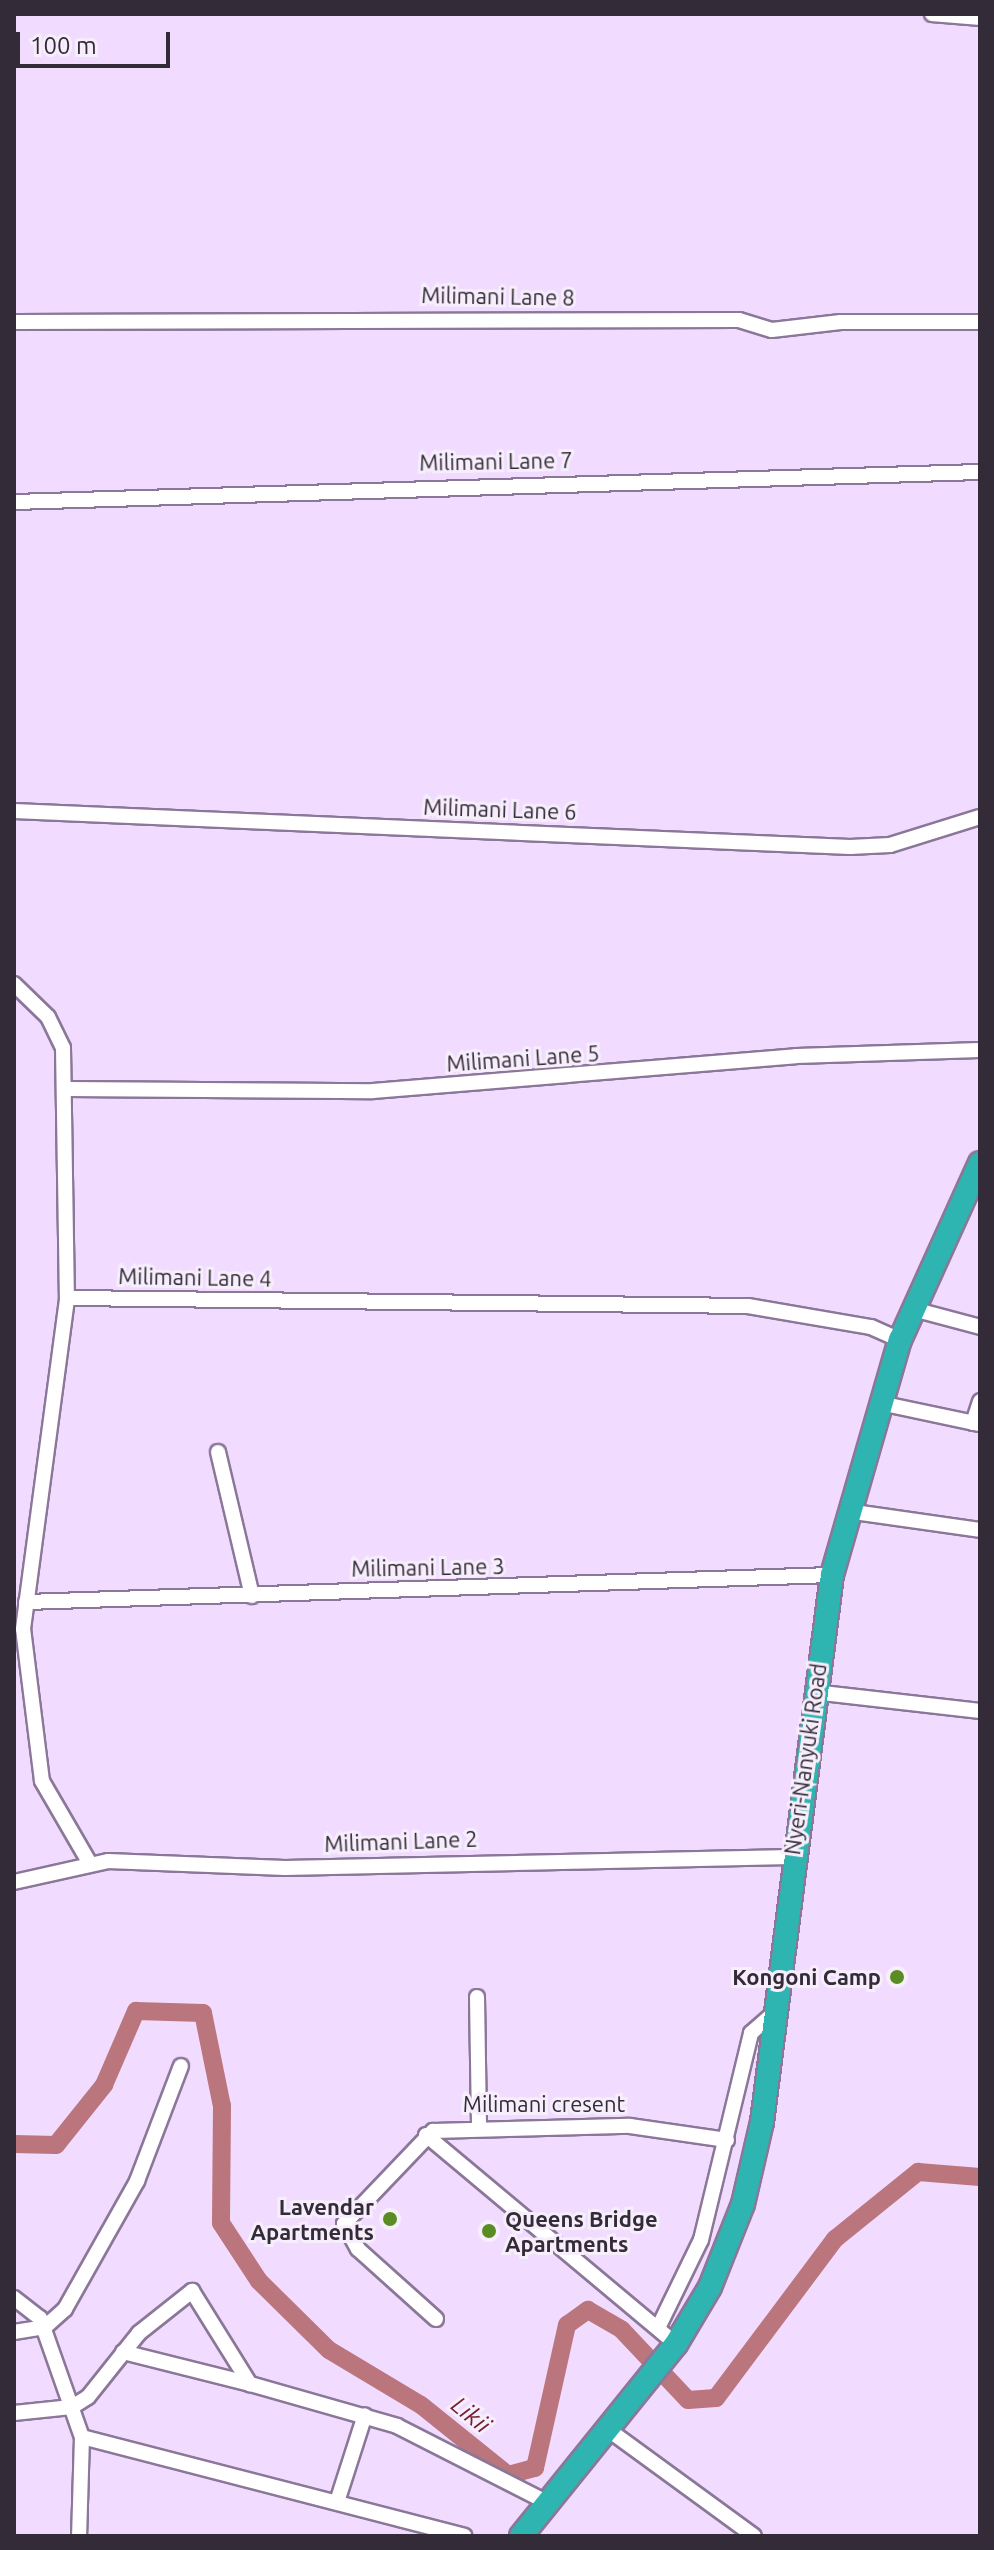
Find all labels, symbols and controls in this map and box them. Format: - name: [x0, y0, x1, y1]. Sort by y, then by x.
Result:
- scale bar: [20, 16, 174, 66]
- text: 100 m: [30, 32, 97, 59]
- street label: Milimani Lane 8: [421, 281, 575, 311]
- street label: Milimani Lane 7: [419, 446, 573, 476]
- street label: Milimani Lane 6: [423, 793, 577, 825]
- street label: Milimani Lane 5: [446, 1039, 600, 1077]
- street label: Milimani Lane 4: [118, 1262, 272, 1292]
- street label: Milimani Lane 3: [351, 1552, 505, 1582]
- street label: Nyeri-Nanyuki Road: [778, 1661, 832, 1857]
- street label: Milimani Lane 2: [324, 1825, 478, 1857]
- place label: Kongoni Camp: [732, 1964, 881, 1990]
- marker: Kongoni Camp: [888, 1968, 906, 1986]
- street label: Milimani cresent: [463, 2091, 625, 2117]
- place label: Lavendar Apartments: [251, 2193, 374, 2244]
- place label: Queens Bridge Apartments: [505, 2205, 658, 2256]
- marker: Lavendar Apartments: [381, 2210, 399, 2228]
- marker: Queens Bridge Apartments: [480, 2222, 498, 2240]
- water label: Likii: [446, 2391, 496, 2439]

